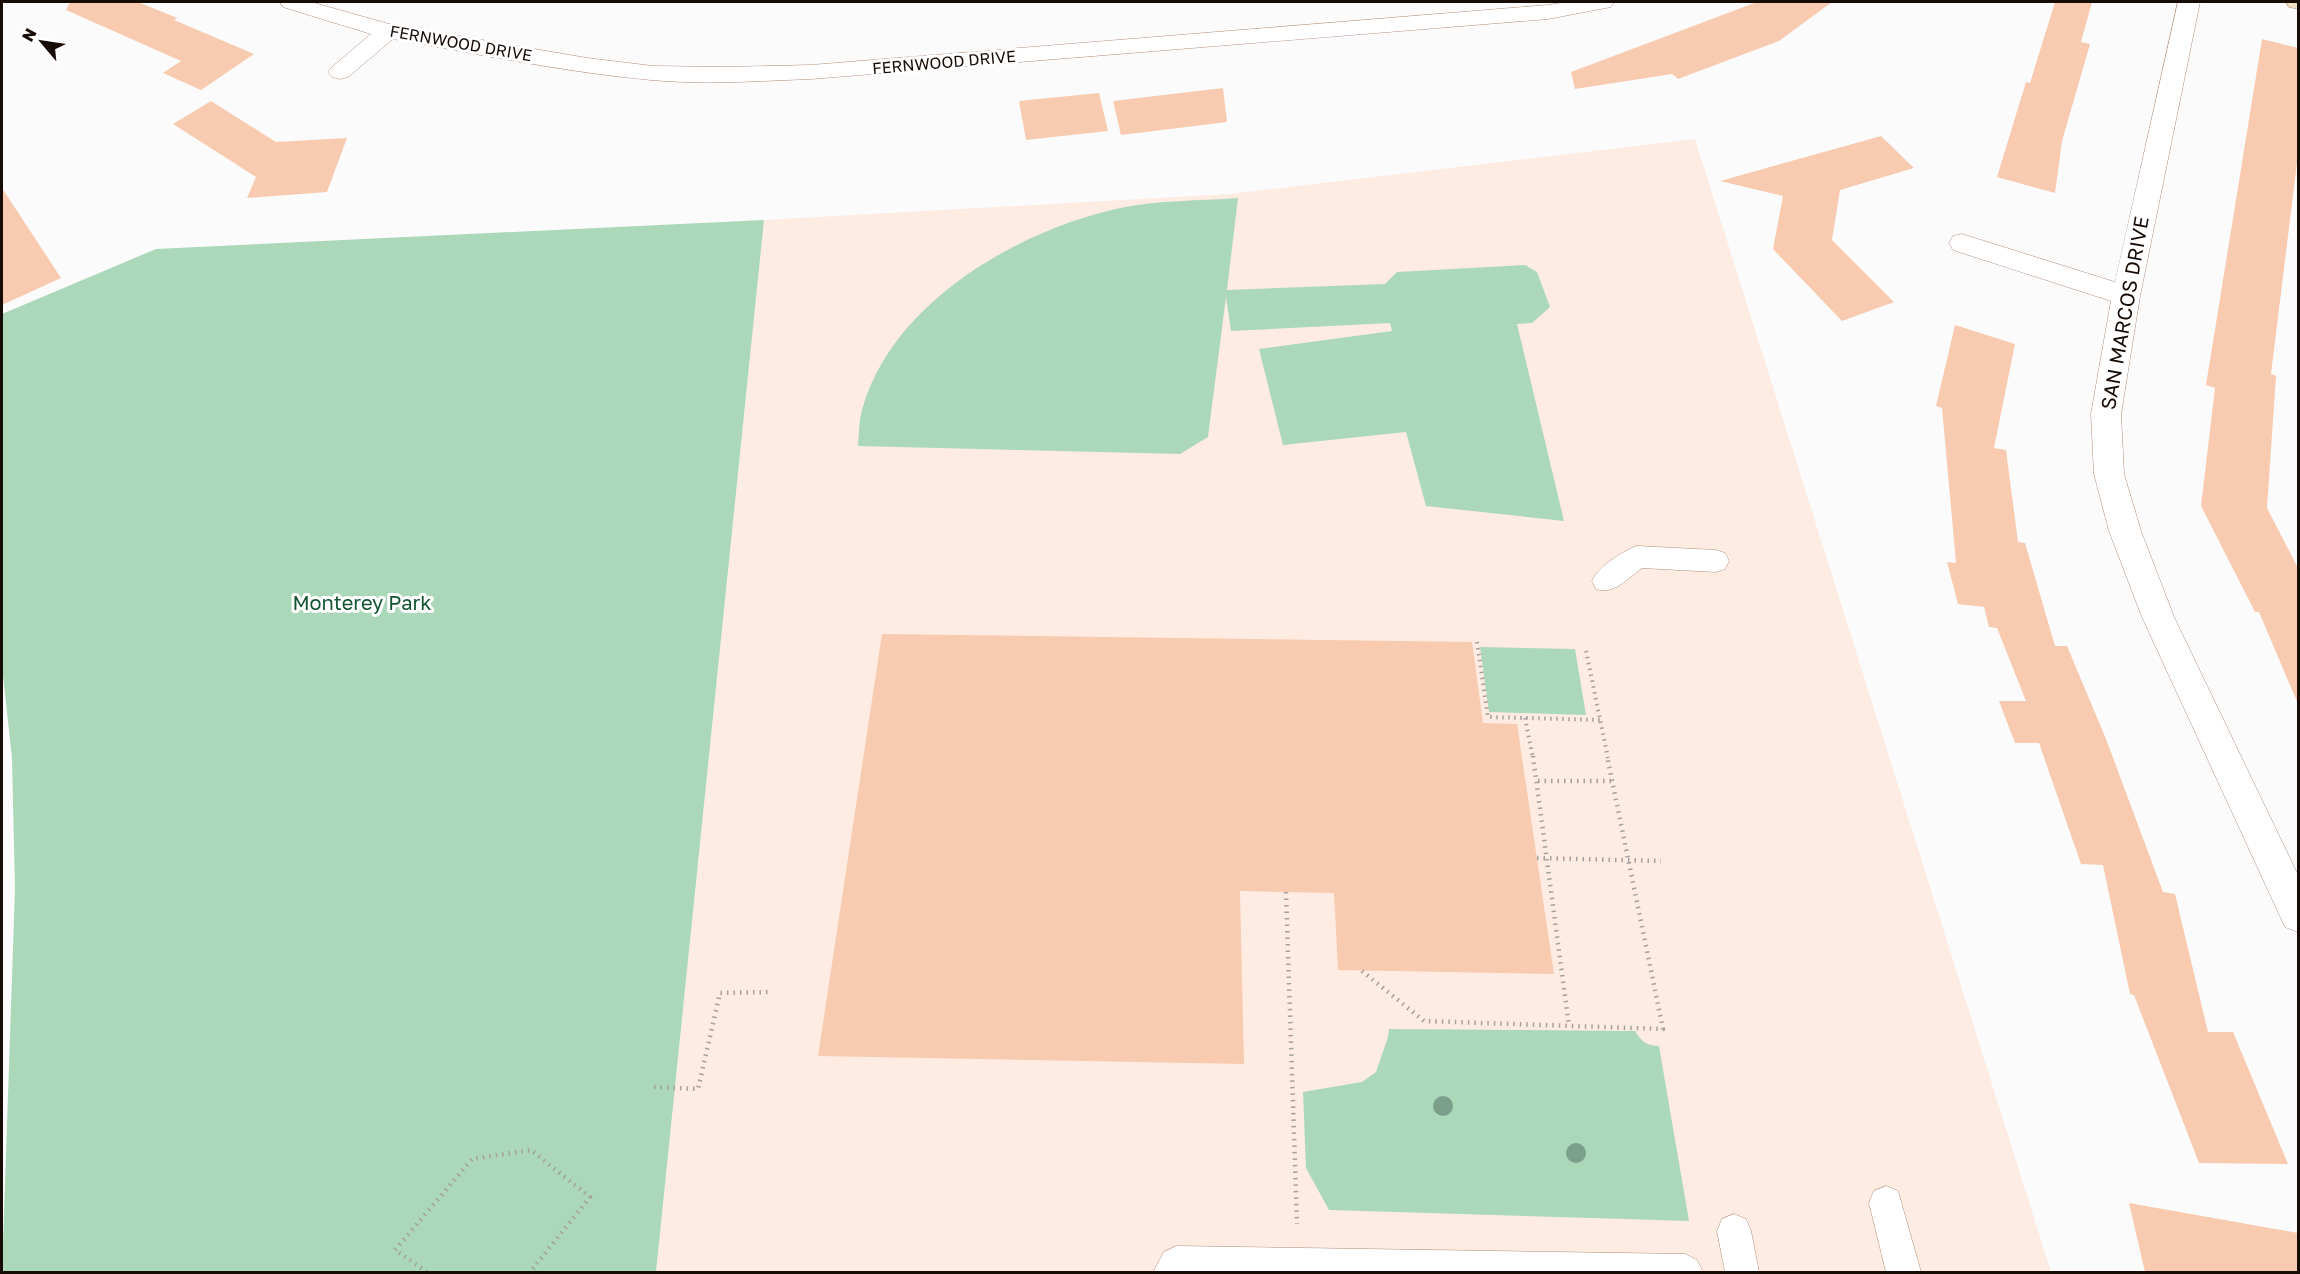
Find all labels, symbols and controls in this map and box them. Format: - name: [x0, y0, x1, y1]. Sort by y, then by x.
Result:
- north arrow: [12, 12, 72, 72]
- street label: FERNWOOD DRIVE: [388, 21, 534, 65]
- text: N: [17, 25, 41, 45]
- street label: FERNWOOD DRIVE: [871, 46, 1017, 78]
- street label: SAN MARCOS DRIVE: [2095, 214, 2153, 411]
- park label: Monterey Park: [292, 590, 432, 614]

